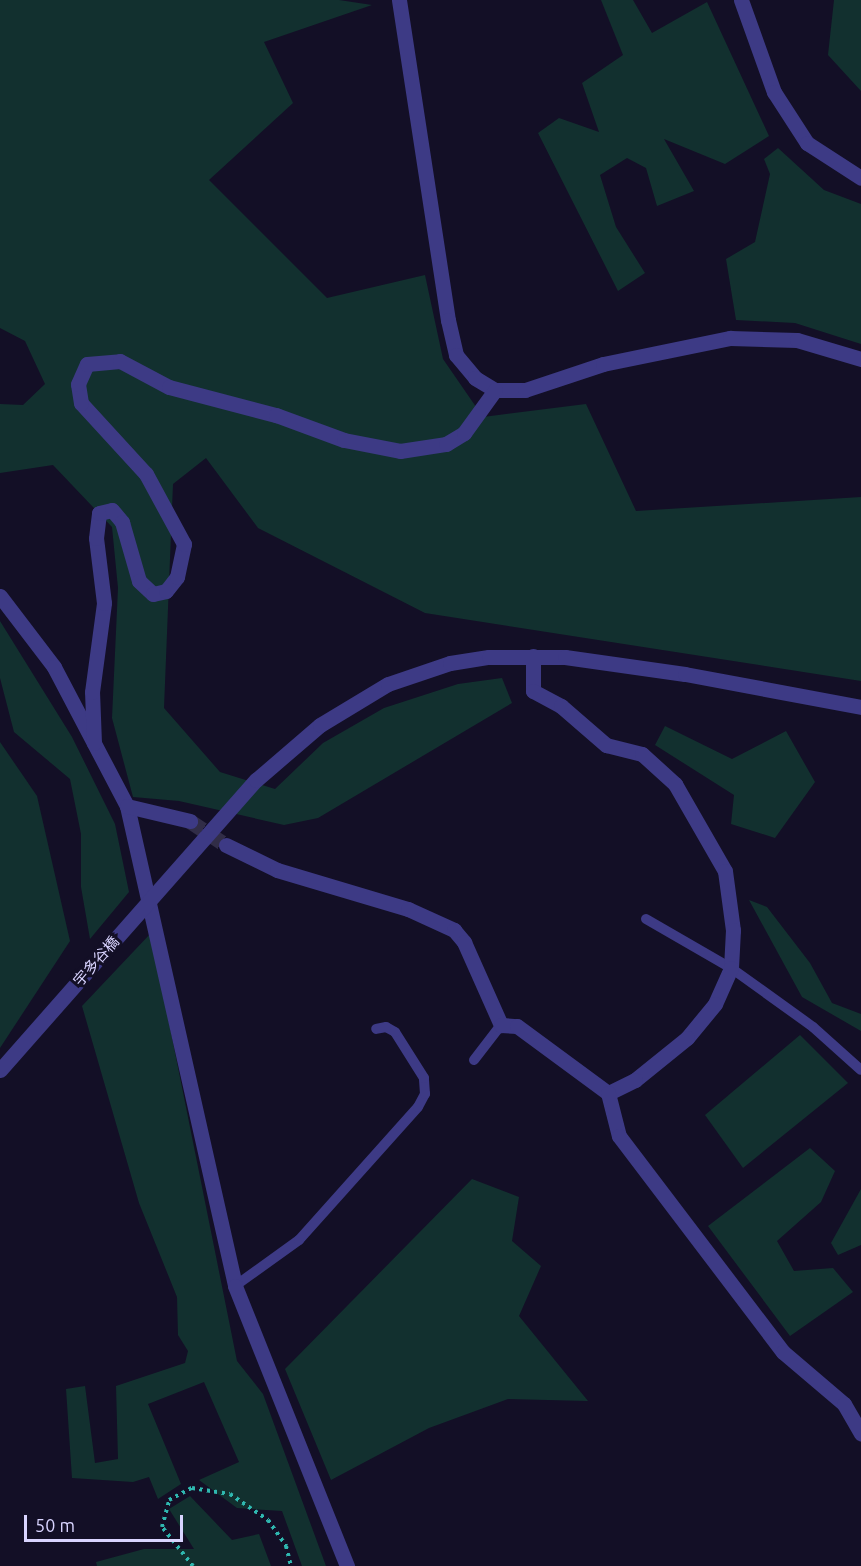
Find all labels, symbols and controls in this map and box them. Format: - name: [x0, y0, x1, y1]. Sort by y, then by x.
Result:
- street label: 宇多谷橋: [70, 932, 122, 990]
- scale bar: [27, 1503, 186, 1541]
- text: 50 m: [35, 1515, 75, 1535]

